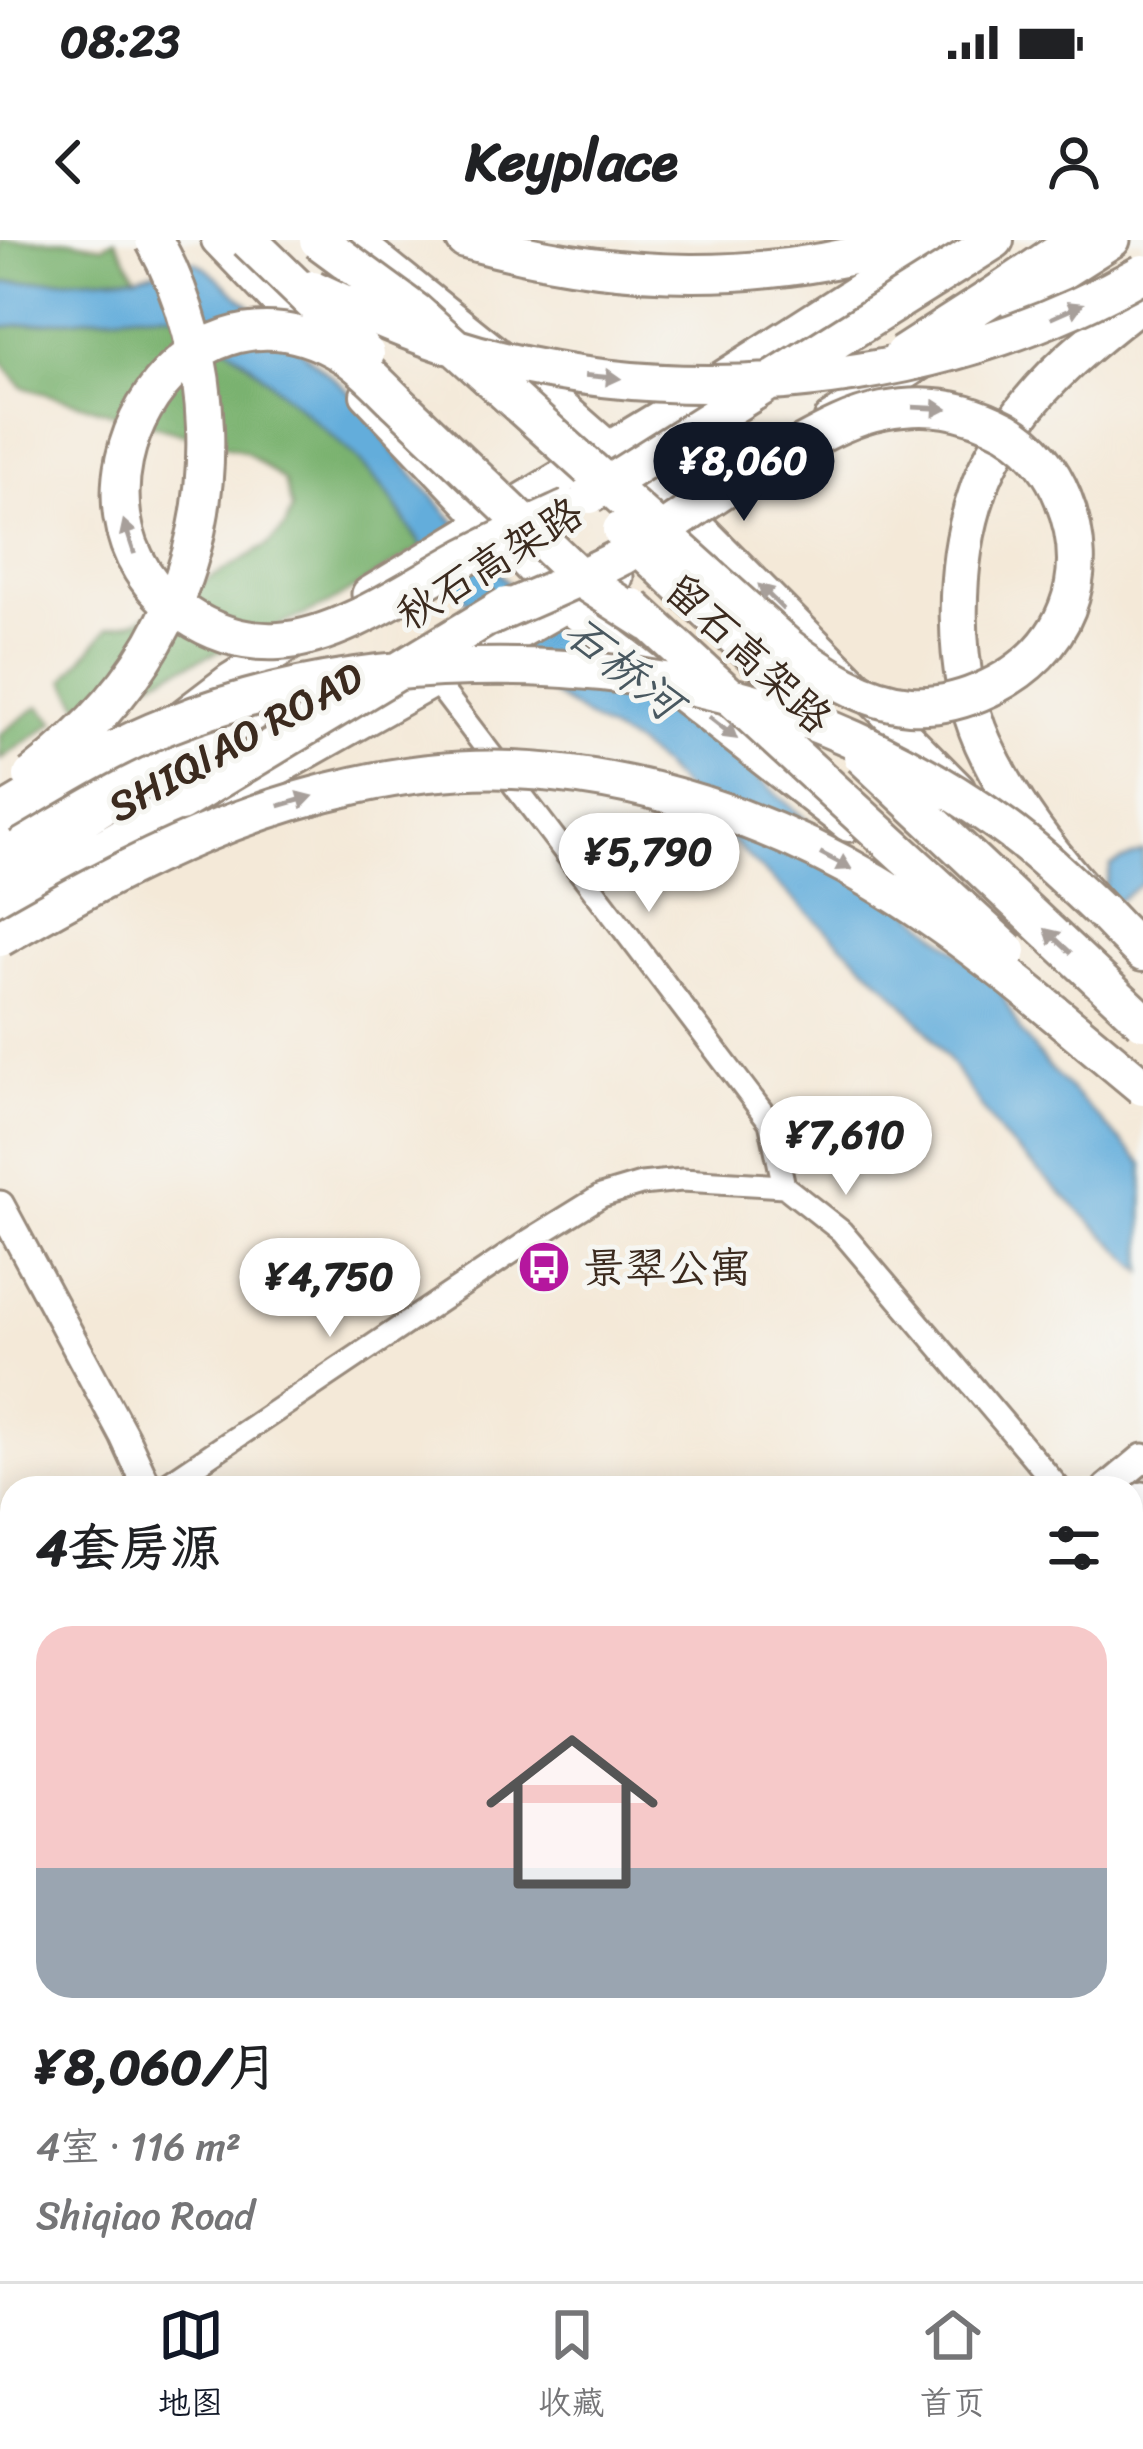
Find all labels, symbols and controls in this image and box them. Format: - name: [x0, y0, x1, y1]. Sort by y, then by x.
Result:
- text: 08:23: [60, 2, 180, 82]
- text: Keyplace: [465, 114, 678, 210]
- icon: back: [36, 129, 102, 195]
- icon: person: [1041, 129, 1107, 195]
- one-way arrow: [1050, 301, 1085, 321]
- one-way arrow: [585, 368, 622, 387]
- one-way arrow: [912, 399, 950, 418]
- pin: ¥8,060: [646, 422, 842, 524]
- text: ¥8,060: [680, 426, 808, 495]
- street label: 秋石高架路: [381, 477, 598, 651]
- one-way arrow: [119, 519, 137, 555]
- street label: 留石高架路: [646, 555, 850, 752]
- one-way arrow: [757, 583, 786, 611]
- water label: 石桥河: [546, 594, 706, 746]
- street label: SHIQIAO ROAD: [94, 641, 377, 843]
- one-way arrow: [708, 715, 739, 740]
- one-way arrow: [278, 791, 315, 810]
- pin: ¥5,790: [551, 813, 747, 915]
- text: ¥5,790: [586, 817, 712, 886]
- one-way arrow: [818, 850, 853, 871]
- one-way arrow: [1044, 927, 1073, 955]
- pin: ¥7,610: [748, 1096, 944, 1198]
- text: ¥7,610: [787, 1100, 905, 1169]
- place label: 景翠公寓: [583, 1231, 751, 1305]
- pin: ¥4,750: [232, 1238, 428, 1340]
- bus stop icon: 景翠公寓: [516, 1239, 572, 1295]
- text: ¥4,750: [266, 1242, 394, 1311]
- text: 4套房源: [36, 1503, 221, 1593]
- icon: filters: [1041, 1515, 1107, 1581]
- icon: home: [464, 1704, 680, 1920]
- text: ¥8,060/月: [36, 2022, 279, 2112]
- text: 4室 · 116 m²: [36, 2112, 241, 2181]
- text: Shiqiao Road: [36, 2181, 255, 2250]
- tab: 地图: [158, 2302, 224, 2432]
- tab: 收藏: [539, 2302, 605, 2432]
- tab: 首页: [920, 2302, 986, 2432]

